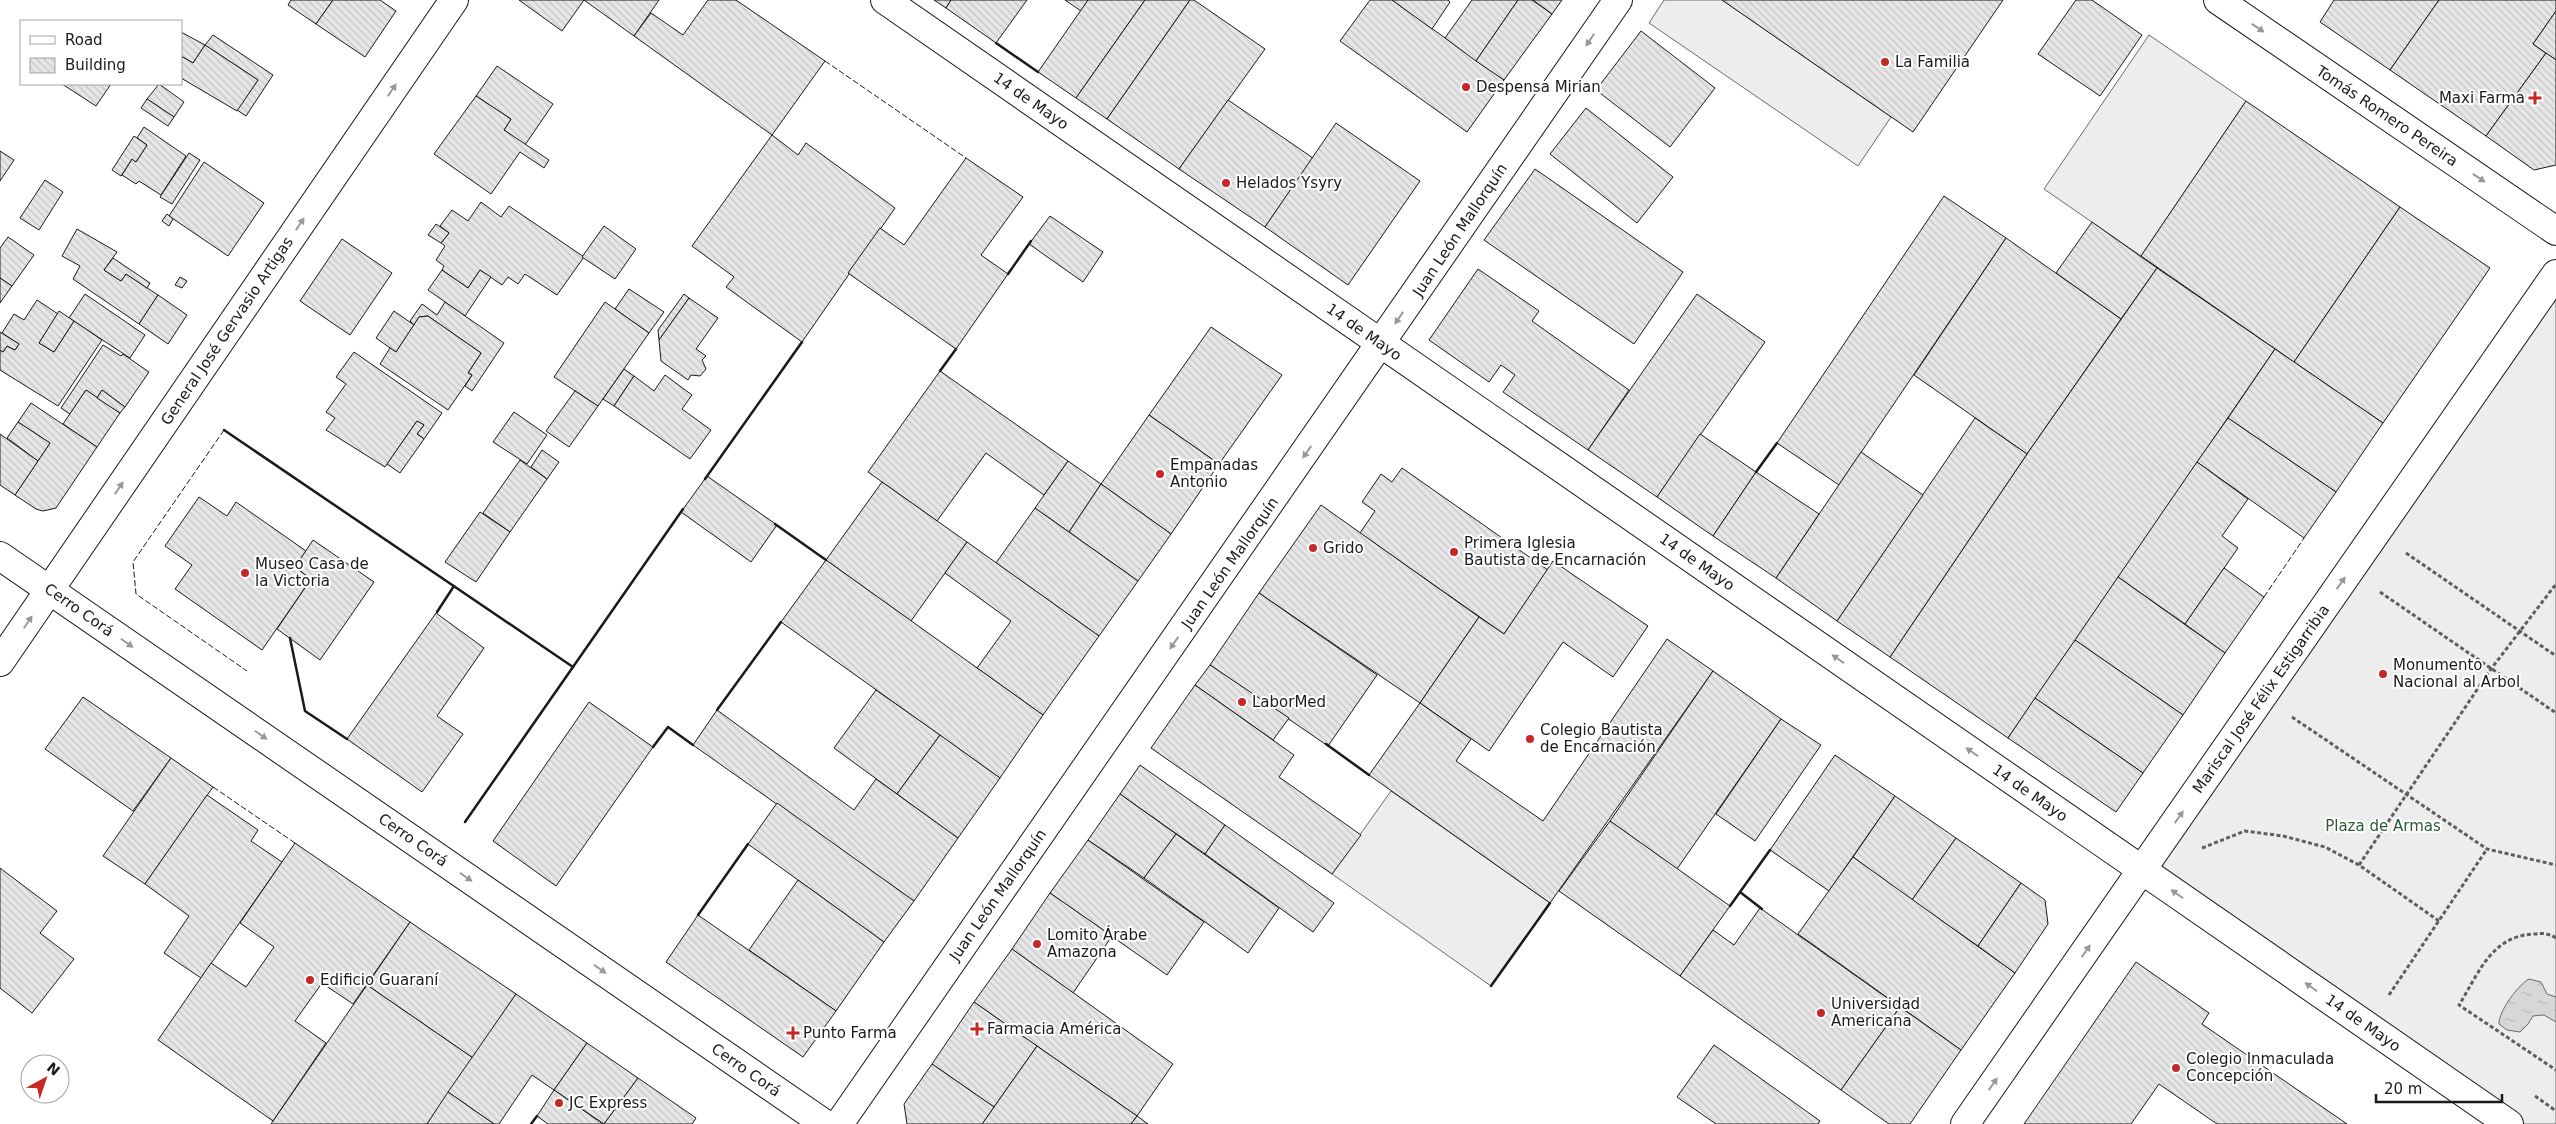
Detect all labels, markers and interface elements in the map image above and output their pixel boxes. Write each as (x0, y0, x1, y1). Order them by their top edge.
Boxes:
legend (20, 20, 182, 85)
one-way arrow (2251, 23, 2265, 32)
text: Road (65, 31, 103, 49)
one-way arrow (1585, 33, 1595, 47)
place label: La Familia (1895, 53, 1970, 71)
text: Building (65, 56, 126, 74)
marker: La Familia (1879, 56, 1891, 68)
street label: Tomás Romero Pereira (2312, 61, 2461, 170)
street label: 14 de Mayo (990, 69, 1072, 133)
place label: Despensa Mirian (1476, 78, 1601, 96)
marker: Despensa Mirian (1460, 81, 1472, 93)
one-way arrow (387, 83, 397, 97)
place label: Maxi Farma (2439, 89, 2525, 107)
marker: Maxi Farma (2529, 92, 2541, 104)
street label: Juan León Mallorquín (1408, 160, 1511, 301)
place label: Helados Ysyry (1236, 174, 1342, 192)
one-way arrow (2472, 174, 2486, 183)
marker: Helados Ysyry (1220, 177, 1232, 189)
one-way arrow (295, 217, 305, 231)
street label: General José Gervasio Artigas (157, 233, 297, 429)
street label: 14 de Mayo (1323, 300, 1405, 364)
one-way arrow (1394, 312, 1404, 325)
one-way arrow (1302, 445, 1312, 459)
place label: Empanadas Antonio (1170, 456, 1258, 491)
marker: Empanadas Antonio (1154, 468, 1166, 480)
one-way arrow (114, 481, 124, 495)
street label: Juan León Mallorquín (1177, 494, 1282, 633)
street label: 14 de Mayo (1656, 530, 1738, 594)
place label: Primera Iglesia Bautista de Encarnación (1464, 534, 1646, 569)
place label: Grido (1323, 539, 1364, 557)
marker: Grido (1307, 542, 1319, 554)
marker: Primera Iglesia Bautista de Encarnación (1448, 546, 1460, 558)
place label: Museo Casa de la Victoria (255, 555, 369, 590)
marker: Museo Casa de la Victoria (239, 567, 251, 579)
one-way arrow (2336, 576, 2346, 590)
street label: Cerro Corá (41, 580, 117, 640)
street label: Mariscal José Félix Estigarribia (2189, 601, 2333, 797)
one-way arrow (23, 615, 33, 629)
one-way arrow (1169, 636, 1179, 650)
one-way arrow (120, 638, 133, 648)
one-way arrow (1831, 655, 1845, 664)
place label: Monumento Nacional al Arbol (2393, 656, 2520, 691)
marker: Monumento Nacional al Arbol (2377, 668, 2389, 680)
place label: LaborMed (1252, 693, 1326, 711)
marker: LaborMed (1236, 696, 1248, 708)
place label: Colegio Bautista de Encarnación (1540, 721, 1663, 756)
one-way arrow (254, 730, 267, 740)
marker: Colegio Bautista de Encarnación (1524, 733, 1536, 745)
one-way arrow (1965, 747, 1978, 757)
street label: 14 de Mayo (1989, 761, 2071, 825)
street label: Cerro Corá (375, 810, 451, 870)
one-way arrow (2174, 810, 2184, 824)
park label: Plaza de Armas (2325, 817, 2441, 835)
street label: Juan León Mallorquín (945, 826, 1050, 965)
one-way arrow (460, 872, 473, 882)
one-way arrow (2170, 889, 2184, 899)
place label: Lomito Árabe Amazona (1047, 925, 1147, 961)
marker: Lomito Árabe Amazona (1031, 938, 1043, 950)
one-way arrow (2081, 944, 2091, 958)
one-way arrow (593, 964, 607, 974)
place label: Edificio Guaraní (320, 971, 439, 989)
marker: Edificio Guaraní (304, 974, 316, 986)
one-way arrow (2304, 982, 2318, 992)
street label: 14 de Mayo (2322, 991, 2404, 1055)
place label: Universidad Americana (1831, 995, 1920, 1030)
marker: Universidad Americana (1815, 1007, 1827, 1019)
place label: Farmacia América (987, 1020, 1121, 1038)
marker: Farmacia América (971, 1023, 983, 1035)
place label: Punto Farma (803, 1024, 897, 1042)
marker: Punto Farma (787, 1027, 799, 1039)
street label: Cerro Corá (708, 1040, 784, 1100)
place label: Colegio Inmaculada Concepción (2186, 1050, 2334, 1085)
north arrow (20, 1054, 70, 1104)
text: N (44, 1059, 63, 1079)
marker: Colegio Inmaculada Concepción (2170, 1062, 2182, 1074)
scale bar (2376, 1072, 2502, 1104)
one-way arrow (1988, 1077, 1998, 1091)
text: 20 m (2384, 1080, 2422, 1098)
place label: JC Express (568, 1094, 647, 1112)
marker: JC Express (553, 1097, 565, 1109)

